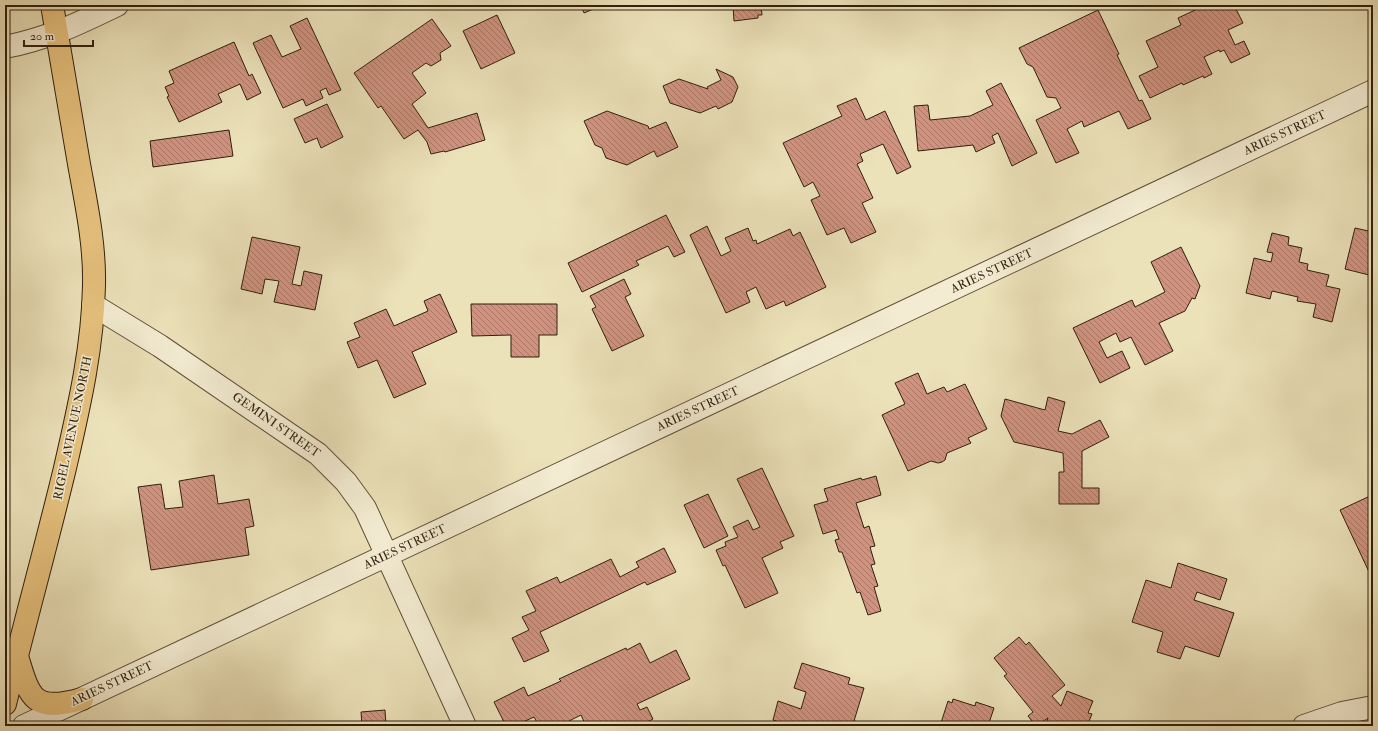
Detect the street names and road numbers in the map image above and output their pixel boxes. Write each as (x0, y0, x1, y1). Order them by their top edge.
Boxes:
street label: ARIES STREET (1240, 107, 1329, 159)
street label: ARIES STREET (947, 245, 1036, 297)
street label: RIGEL AVENUE NORTH (50, 355, 96, 501)
street label: ARIES STREET (653, 383, 742, 435)
street label: GEMINI STREET (229, 389, 323, 461)
street label: ARIES STREET (360, 521, 449, 573)
street label: ARIES STREET (67, 658, 156, 710)

